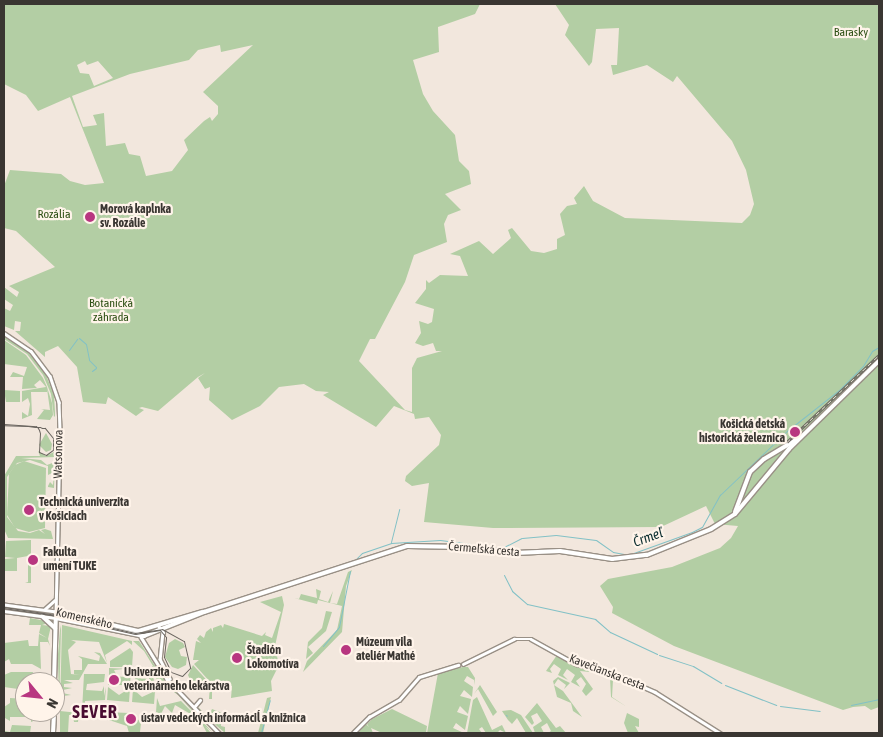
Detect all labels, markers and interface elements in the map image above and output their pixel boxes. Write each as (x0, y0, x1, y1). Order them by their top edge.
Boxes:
park label: Barasky (834, 26, 868, 40)
place label: Morová kaplnka sv. Rozálie (100, 203, 171, 231)
park label: Rozália (38, 208, 70, 222)
marker: Morová kaplnka sv. Rozálie (84, 211, 96, 223)
park label: Botanická záhrada (89, 297, 133, 325)
place label: Košická detská historická železnica (699, 418, 785, 446)
marker: Košická detská historická železnica (789, 426, 801, 438)
street label: Watsonova (51, 429, 67, 479)
place label: Technická univerzita v Košiciach (39, 496, 129, 524)
marker: Technická univerzita v Košiciach (23, 504, 35, 516)
water label: Črmeľ (631, 524, 665, 550)
street label: Čermeľská cesta (448, 540, 520, 560)
place label: Fakulta umení TUKE (43, 546, 96, 574)
marker: Fakulta umení TUKE (27, 554, 39, 566)
street label: Komenského (54, 606, 114, 632)
place label: Múzeum vila ateliér Mathé (356, 636, 415, 664)
place label: Štadión Lokomotíva (247, 644, 299, 672)
marker: Múzeum vila ateliér Mathé (340, 644, 352, 656)
marker: Štadión Lokomotíva (231, 652, 243, 664)
street label: Kavečianska cesta (567, 652, 647, 694)
place label: Univerzita veterinárneho lekárstva (124, 666, 230, 694)
north arrow (15, 672, 65, 722)
marker: Univerzita veterinárneho lekárstva (108, 674, 120, 686)
text: N (43, 696, 61, 711)
district label: SEVER (72, 701, 118, 723)
place label: ústav vedeckých informáciĺ a knižnica (141, 712, 306, 726)
marker: ústav vedeckých informáciĺ a knižnica (125, 713, 137, 725)

